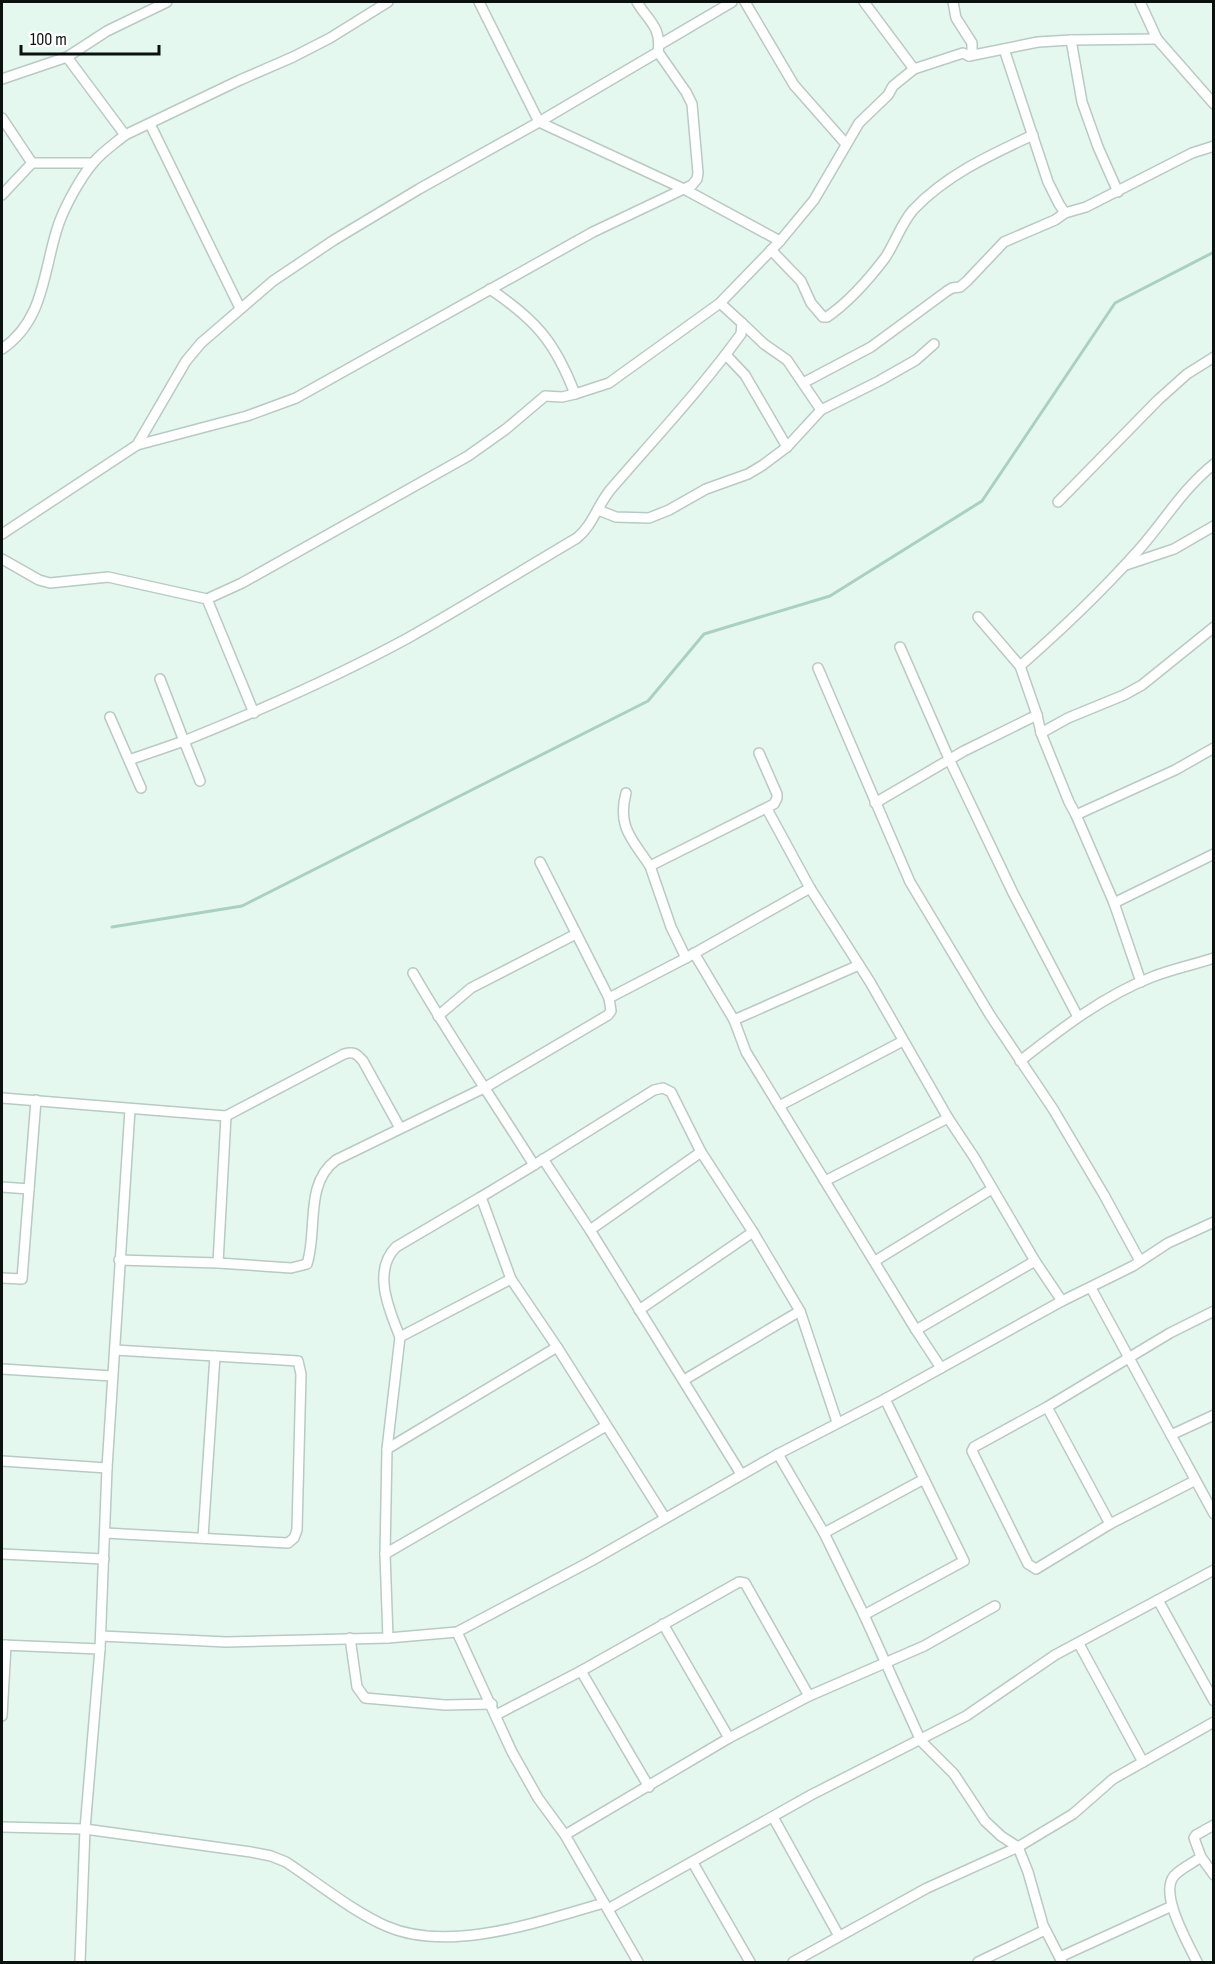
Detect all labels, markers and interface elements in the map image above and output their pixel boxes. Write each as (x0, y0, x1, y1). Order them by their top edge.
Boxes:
scale bar (21, 18, 159, 56)
text: 100 m (30, 29, 67, 50)

